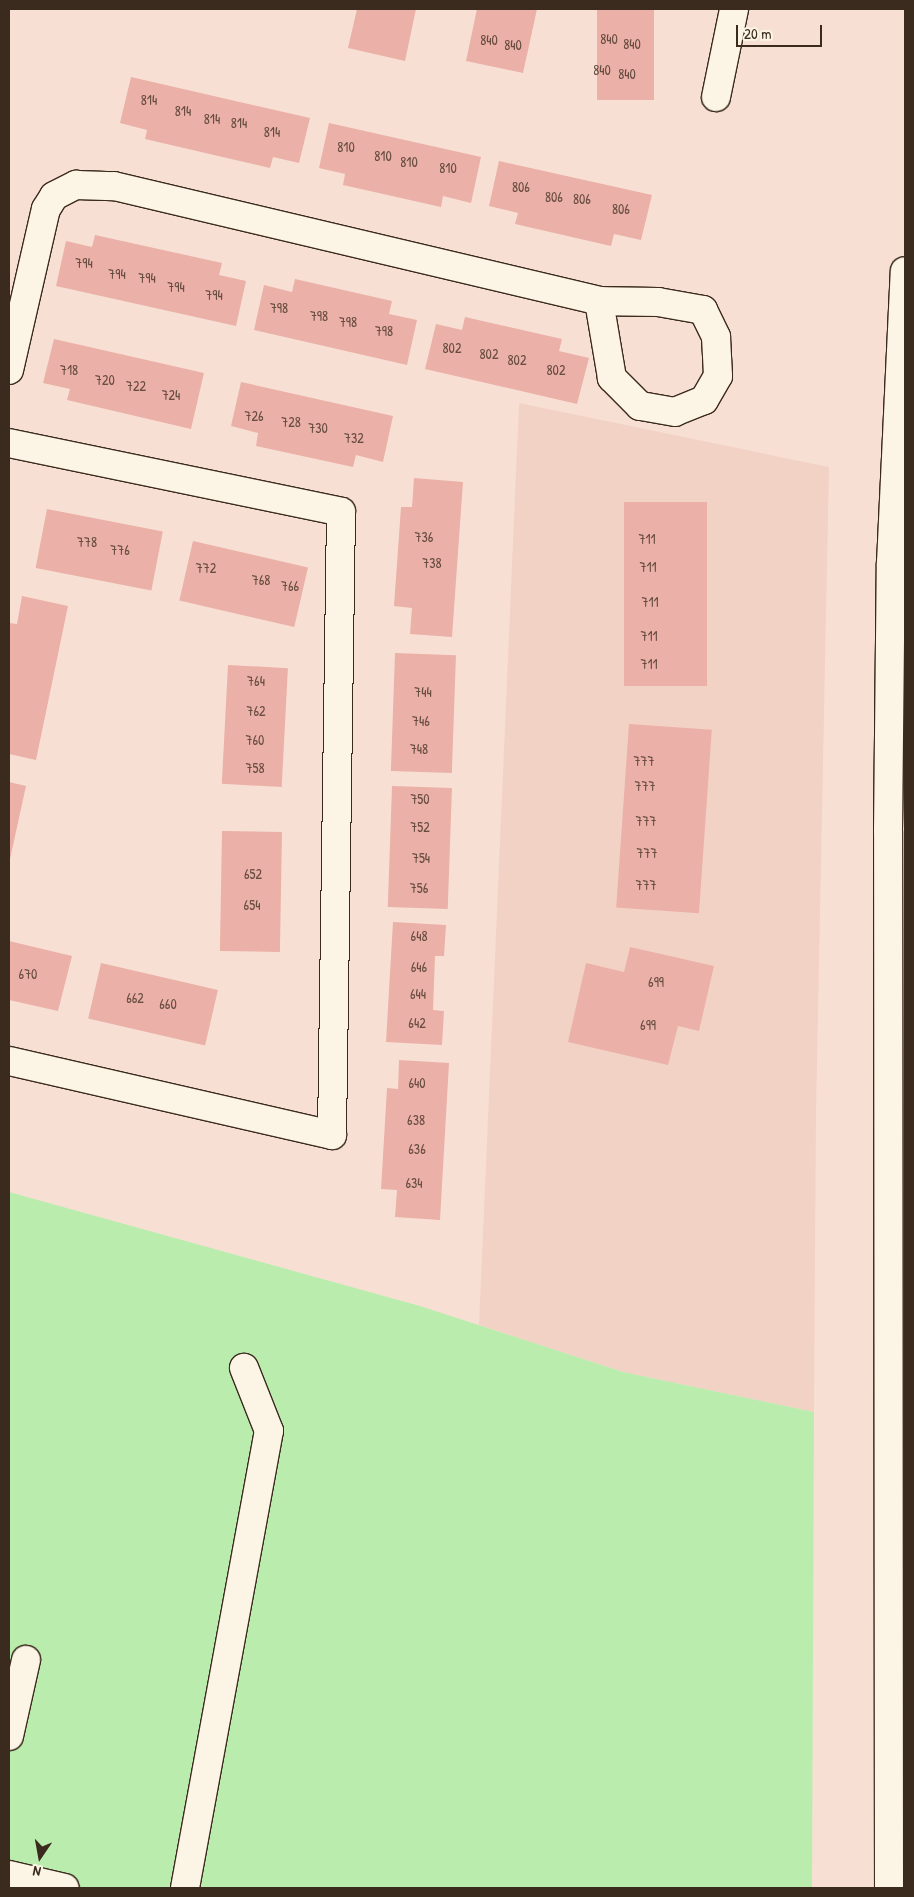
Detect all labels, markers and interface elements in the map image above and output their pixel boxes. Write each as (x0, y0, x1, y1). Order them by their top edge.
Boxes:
scale bar (739, 15, 825, 47)
text: 20 m (744, 23, 771, 44)
house number: 840 (600, 31, 618, 47)
house number: 840 (480, 32, 498, 48)
house number: 840 (623, 36, 641, 52)
house number: 840 (504, 37, 522, 53)
house number: 840 (593, 62, 611, 78)
house number: 840 (618, 66, 636, 82)
house number: 814 (141, 92, 157, 108)
house number: 814 (175, 103, 191, 119)
house number: 814 (204, 111, 220, 127)
house number: 814 (231, 115, 247, 131)
house number: 814 (264, 124, 280, 140)
house number: 810 (337, 139, 355, 155)
house number: 810 (374, 148, 392, 164)
house number: 810 (400, 154, 418, 170)
house number: 810 (439, 160, 457, 176)
house number: 806 (512, 179, 530, 195)
house number: 806 (545, 189, 563, 205)
house number: 806 (573, 191, 591, 207)
house number: 806 (612, 201, 630, 217)
house number: 794 (75, 255, 93, 271)
house number: 794 (108, 266, 126, 282)
house number: 794 (138, 270, 156, 286)
house number: 794 (167, 279, 185, 295)
house number: 794 (205, 287, 223, 303)
house number: 798 (270, 300, 288, 316)
house number: 798 (310, 308, 328, 324)
house number: 798 (339, 314, 357, 330)
house number: 798 (375, 323, 393, 339)
house number: 802 (443, 340, 461, 356)
house number: 802 (480, 346, 498, 362)
house number: 802 (508, 352, 526, 368)
house number: 718 (60, 362, 78, 378)
house number: 802 (547, 362, 565, 378)
house number: 720 (95, 372, 115, 388)
house number: 722 (126, 378, 146, 394)
house number: 724 (162, 387, 180, 403)
house number: 726 (244, 408, 264, 424)
house number: 728 (281, 414, 301, 430)
house number: 730 (308, 420, 328, 436)
house number: 732 (344, 430, 364, 446)
house number: 736 (415, 529, 433, 545)
house number: 711 (638, 531, 656, 547)
house number: 778 (77, 534, 97, 550)
house number: 776 (110, 542, 130, 558)
house number: 738 (422, 555, 442, 571)
house number: 711 (639, 559, 657, 575)
house number: 772 (196, 560, 216, 576)
house number: 768 (252, 572, 270, 588)
house number: 766 (281, 578, 299, 594)
house number: 711 (641, 594, 659, 610)
house number: 711 (640, 628, 658, 644)
house number: 711 (640, 656, 658, 672)
house number: 764 (247, 673, 265, 689)
house number: 744 (414, 684, 432, 700)
house number: 762 (246, 703, 266, 719)
house number: 746 (412, 713, 430, 729)
house number: 760 (246, 732, 264, 748)
house number: 748 (410, 741, 428, 757)
house number: 777 (634, 753, 654, 769)
house number: 758 (246, 760, 264, 776)
house number: 777 (635, 778, 655, 794)
house number: 750 (410, 791, 430, 807)
house number: 777 (636, 813, 656, 829)
house number: 752 (410, 819, 430, 835)
house number: 777 (637, 845, 657, 861)
house number: 754 (412, 850, 430, 866)
house number: 652 (244, 866, 262, 882)
house number: 777 (636, 877, 656, 893)
house number: 756 (410, 880, 428, 896)
house number: 654 (244, 897, 260, 913)
house number: 648 (411, 928, 427, 944)
house number: 646 (411, 959, 427, 975)
house number: 670 (19, 966, 37, 982)
house number: 699 (648, 974, 664, 990)
house number: 644 (410, 986, 426, 1002)
house number: 662 (126, 990, 144, 1006)
house number: 660 (159, 996, 177, 1012)
house number: 642 (408, 1015, 426, 1031)
house number: 699 (640, 1017, 656, 1033)
house number: 640 (408, 1075, 426, 1091)
house number: 638 (407, 1112, 425, 1128)
house number: 636 (408, 1141, 426, 1157)
house number: 634 (405, 1175, 423, 1191)
north arrow (15, 1832, 65, 1882)
text: N (31, 1862, 42, 1882)

